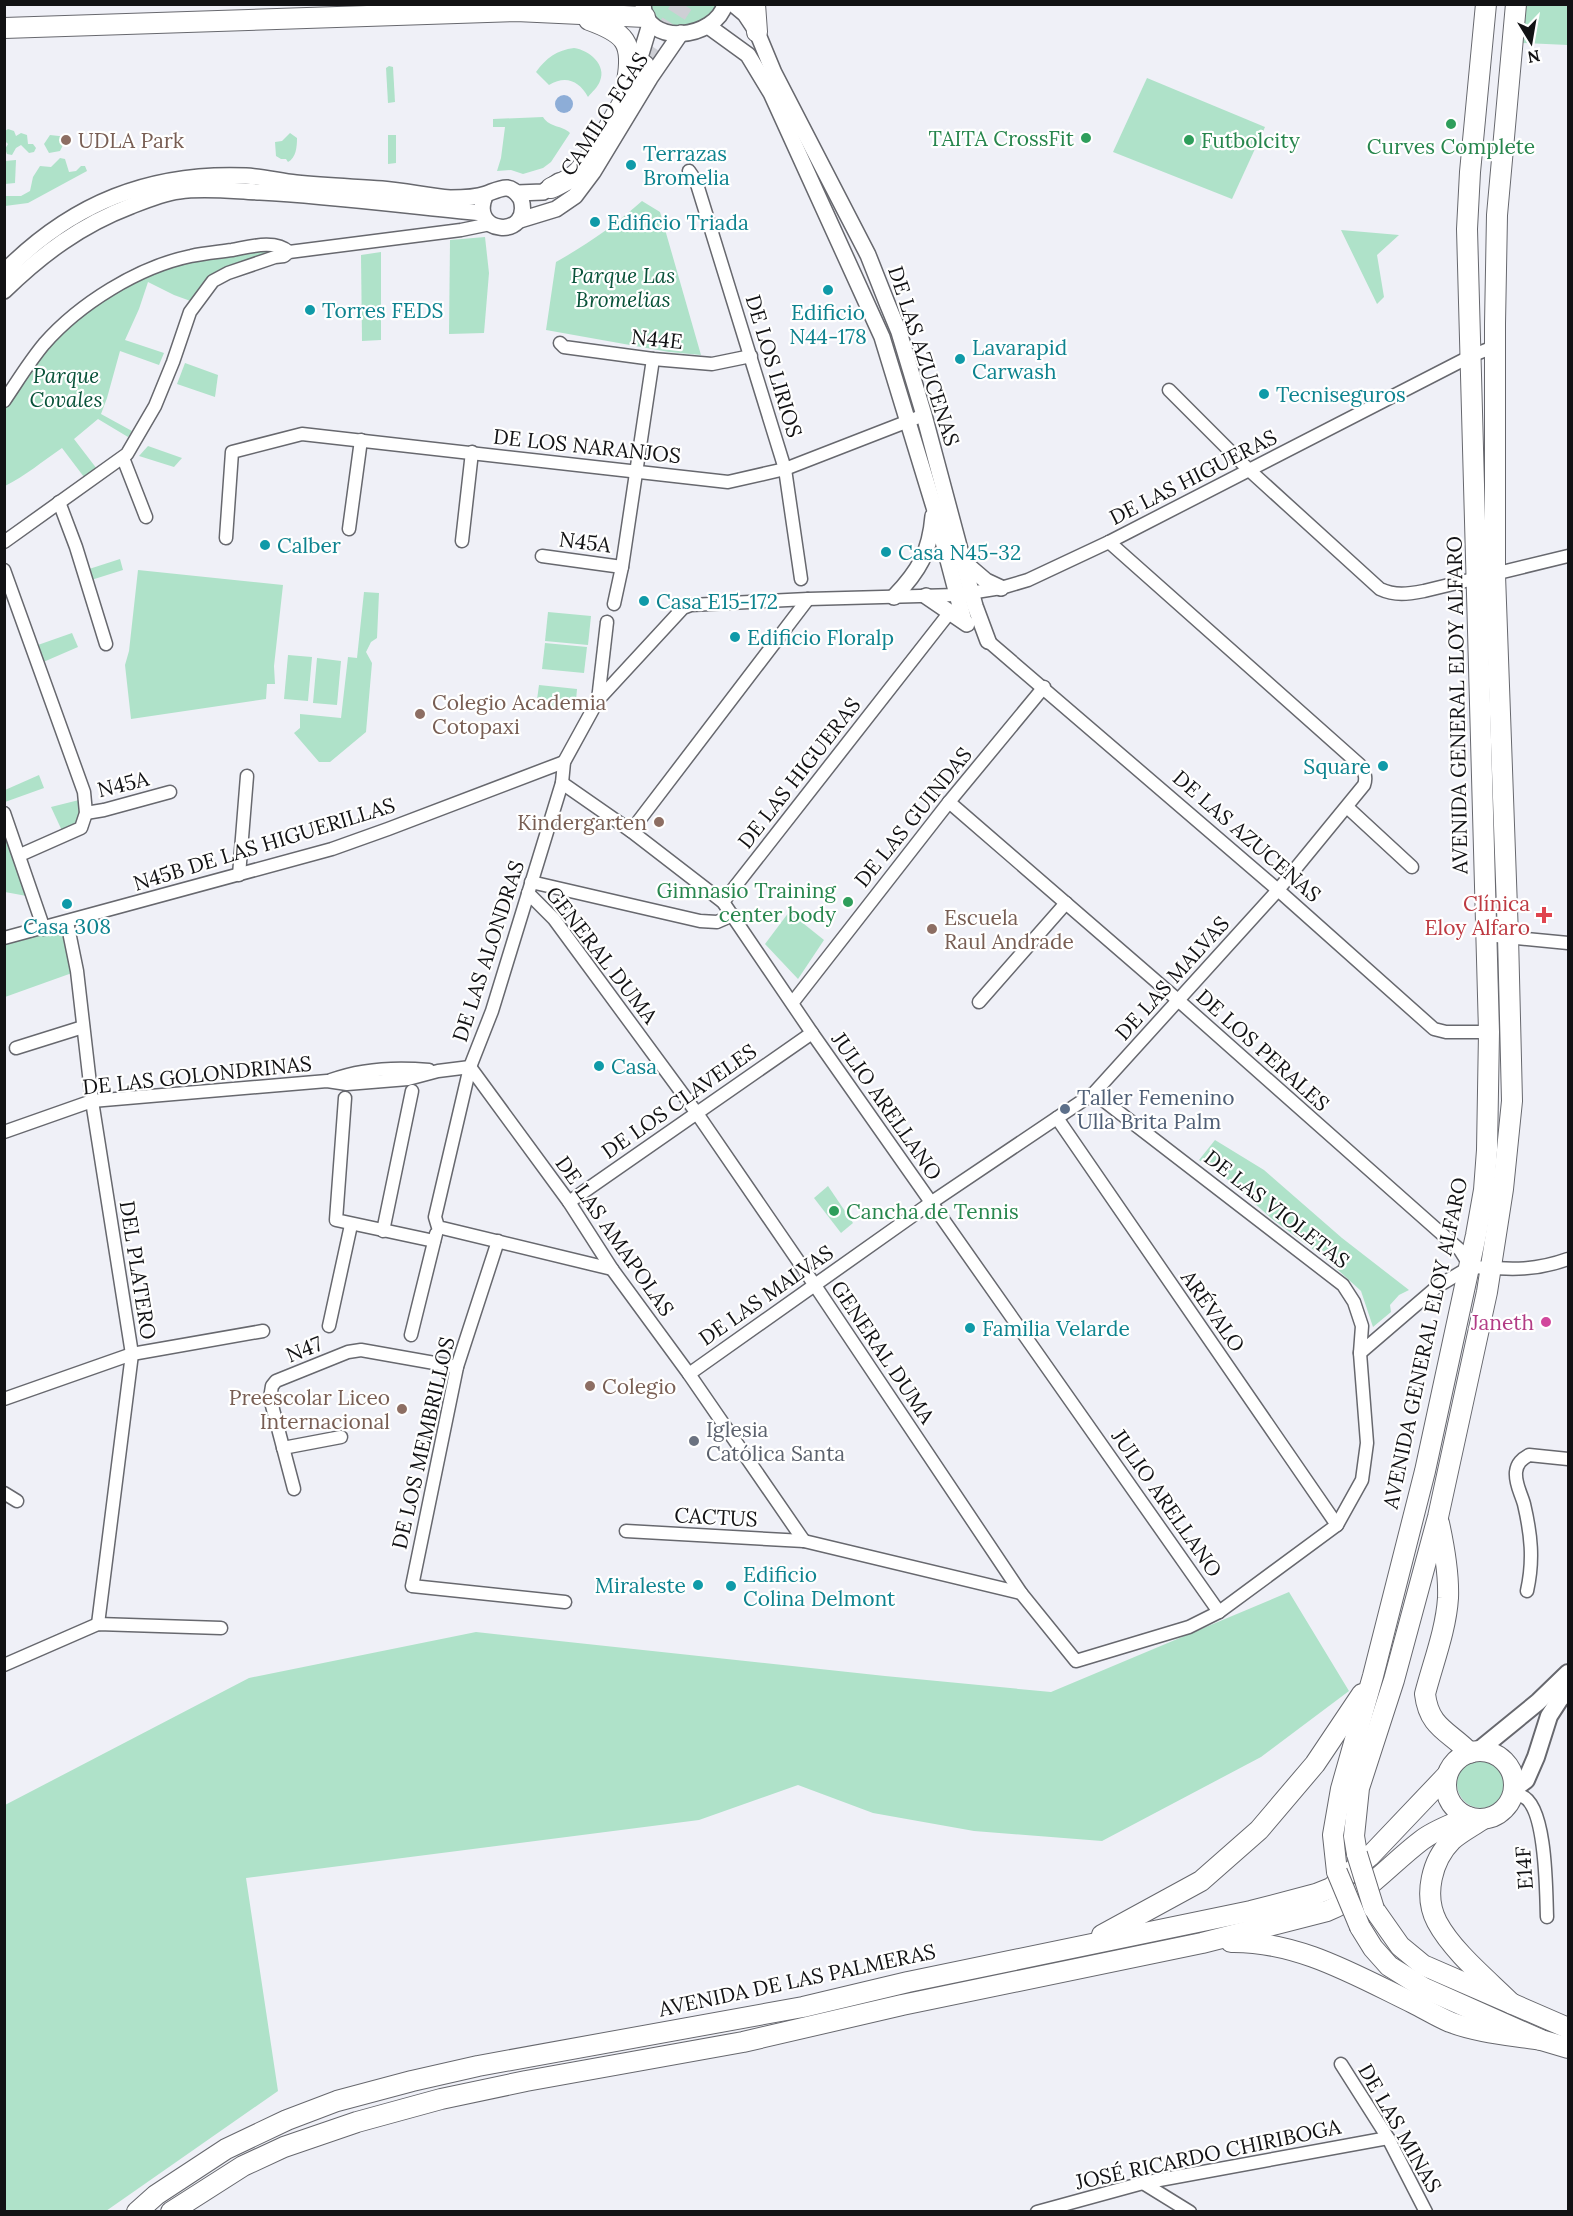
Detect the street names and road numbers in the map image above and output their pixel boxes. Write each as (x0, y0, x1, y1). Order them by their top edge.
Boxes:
street label: CAMILO EGAS (554, 47, 654, 181)
street label: DE LAS AZUCENAS (882, 263, 966, 449)
street label: DE LOS LIRIOS (740, 291, 808, 441)
street label: N44E (630, 323, 684, 355)
street label: DE LOS NARANJOS (492, 423, 682, 469)
street label: DE LAS HIGUERAS (1105, 423, 1281, 531)
street label: N45A (558, 525, 613, 559)
street label: AVENIDA GENERAL ELOY ALFARO (1441, 536, 1473, 875)
street label: DE LAS HIGUERAS (732, 692, 866, 854)
street label: DE LAS GUINDAS (848, 742, 978, 892)
street label: N45A (95, 764, 152, 803)
street label: DE LAS AZUCENAS (1167, 764, 1327, 908)
street label: N45B DE LAS HIGUERILLAS (130, 791, 398, 897)
street label: DE LAS ALONDRAS (446, 857, 530, 1045)
street label: GENERAL DUMA (540, 881, 665, 1030)
street label: DE LAS MALVAS (1109, 910, 1235, 1046)
street label: DE LOS PERALES (1191, 983, 1335, 1117)
street label: JULIO ARELLANO (825, 1026, 948, 1185)
street label: DE LOS CLAVELES (596, 1037, 762, 1165)
street label: DE LAS GOLONDRINAS (81, 1050, 313, 1100)
street label: DE LAS VIOLETAS (1199, 1144, 1355, 1274)
street label: DE LAS AMAPOLAS (550, 1151, 680, 1321)
street label: AVENIDA GENERAL ELOY ALFARO (1376, 1175, 1473, 1512)
street label: DEL PLATERO (114, 1199, 162, 1341)
street label: DE LAS MALVAS (694, 1239, 838, 1351)
street label: ARÉVALO (1174, 1264, 1251, 1357)
street label: GENERAL DUMA (825, 1275, 941, 1429)
street label: N47 (282, 1329, 327, 1368)
street label: DE LOS MEMBRILLOS (385, 1334, 461, 1552)
street label: JULIO ARELLANO (1105, 1423, 1228, 1582)
street label: CACTUS (674, 1501, 758, 1533)
street label: E14F (1509, 1845, 1539, 1891)
street label: AVENIDA DE LAS PALMERAS (655, 1937, 938, 2023)
street label: DE LAS MINAS (1352, 2059, 1448, 2197)
street label: JOSÉ RICARDO CHIRIBOGA (1072, 2112, 1344, 2196)

